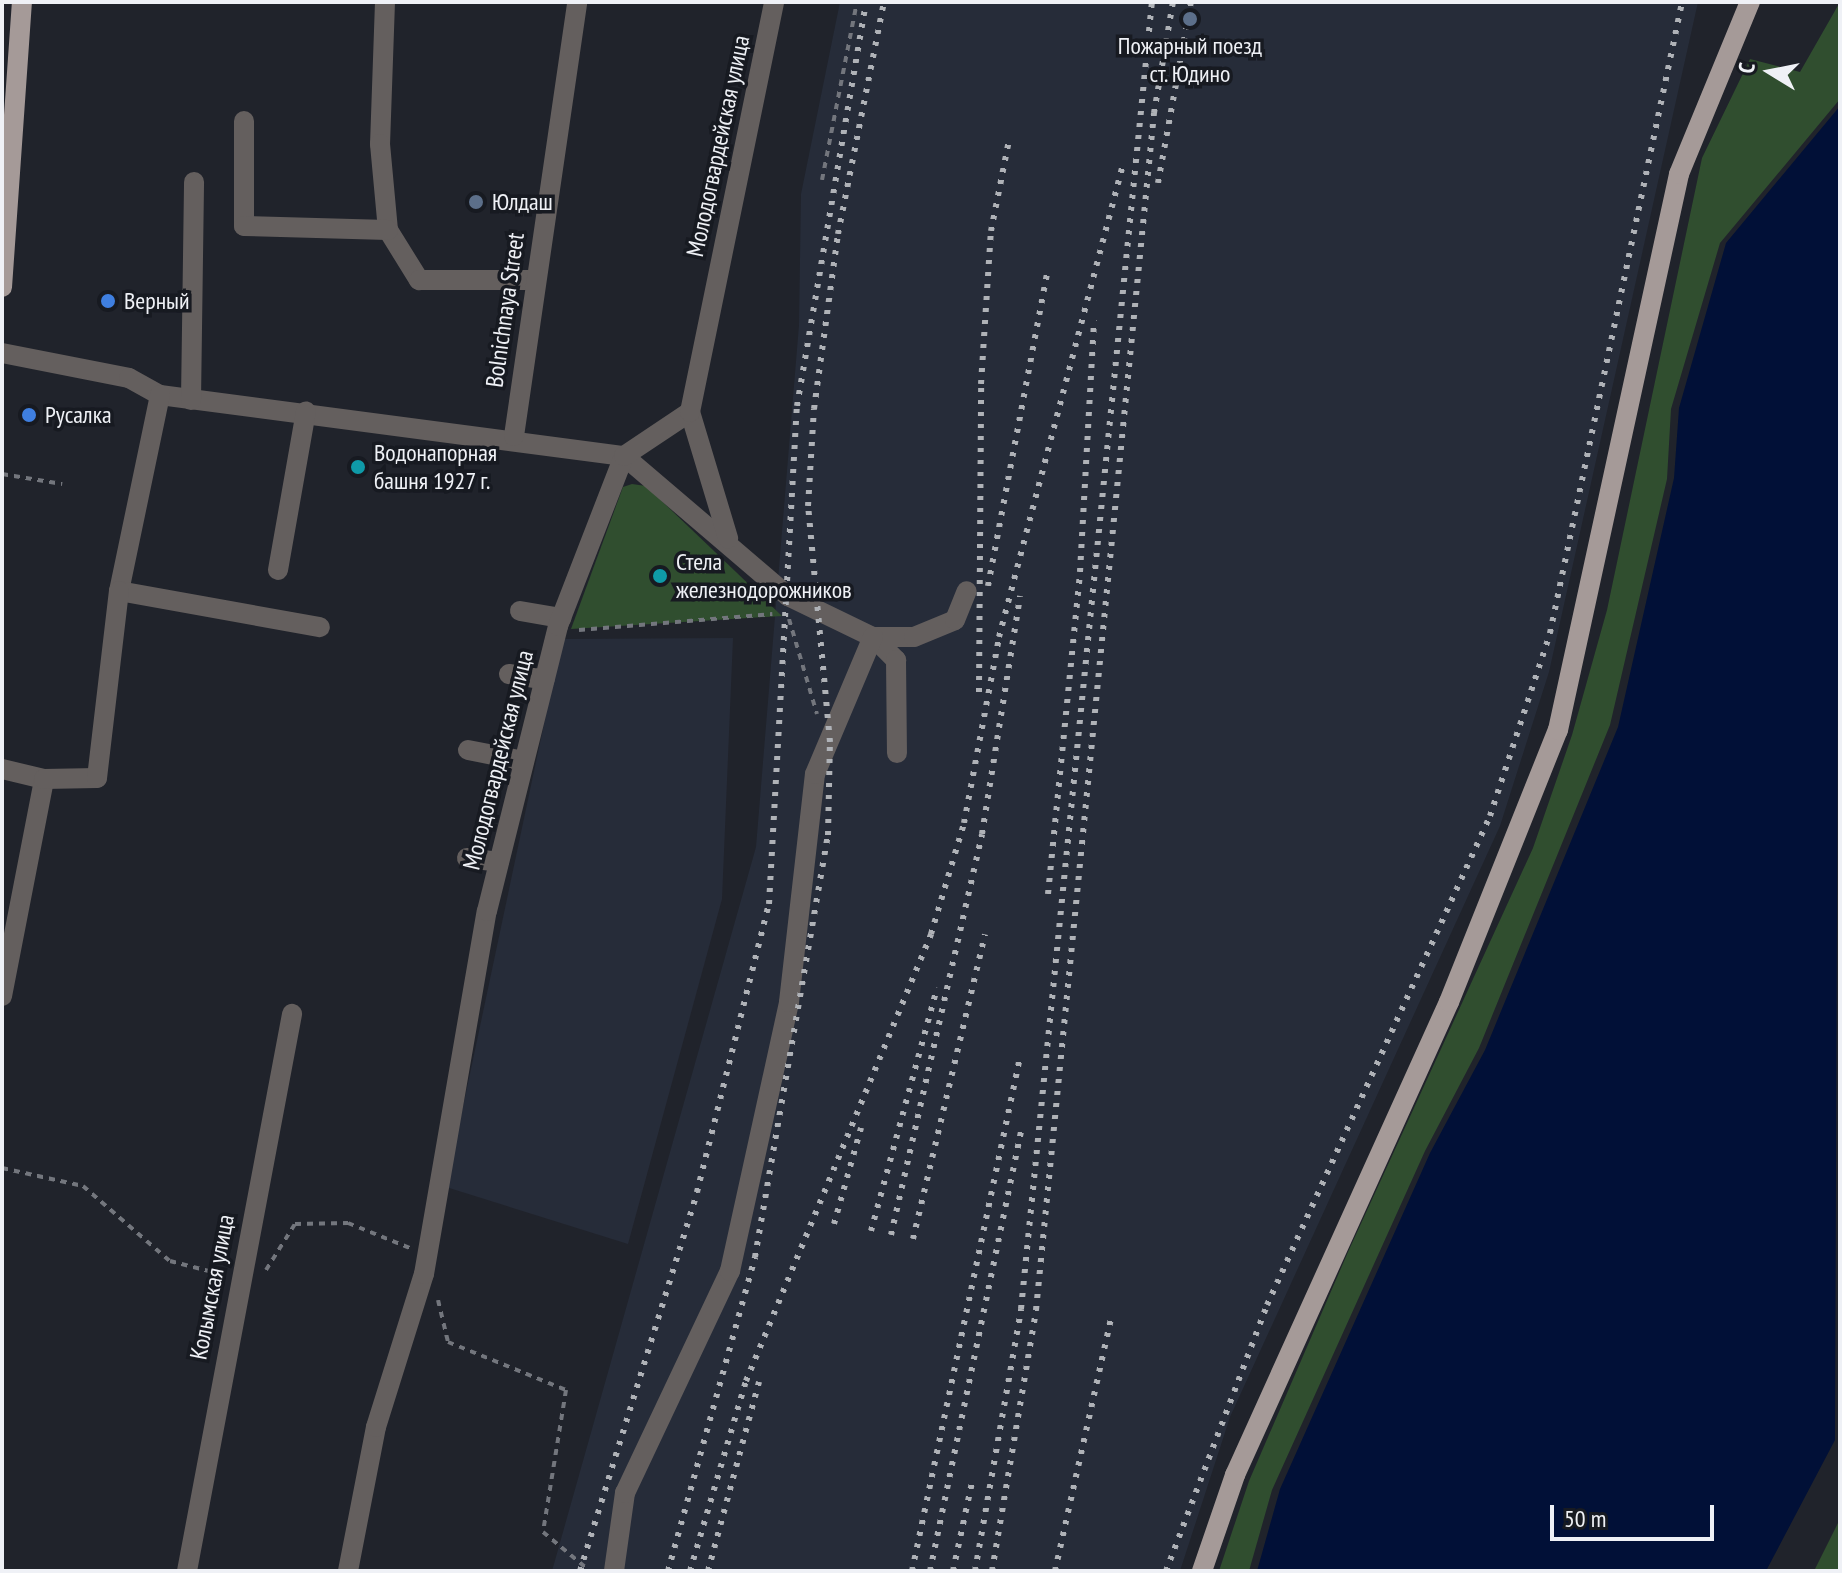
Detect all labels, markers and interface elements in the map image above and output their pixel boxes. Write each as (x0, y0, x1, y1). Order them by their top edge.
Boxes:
marker: Пожарный поезд ст. Юдино (1181, 10, 1199, 28)
place label: Пожарный поезд ст. Юдино (1118, 32, 1262, 88)
north arrow (1730, 32, 1810, 112)
street label: Молодогвардейская улица (680, 33, 756, 259)
text: С (1732, 60, 1761, 75)
place label: Юлдаш (492, 188, 553, 216)
marker: Юлдаш (467, 193, 485, 211)
street label: Bolnichnaya Street (480, 231, 530, 389)
place label: Верный (124, 287, 190, 315)
marker: Верный (99, 292, 117, 310)
place label: Русалка (45, 401, 112, 429)
marker: Русалка (20, 406, 38, 424)
place label: Водонапорная башня 1927 г. (374, 439, 497, 495)
marker: Водонапорная башня 1927 г. (349, 458, 367, 476)
place label: Стела железнодорожников (676, 548, 852, 604)
marker: Стела железнодорожников (651, 567, 669, 585)
street label: Молодогвардейская улица (457, 647, 539, 873)
street label: Колымская улица (184, 1212, 240, 1362)
scale bar (1554, 1489, 1718, 1539)
text: 50 m (1564, 1503, 1606, 1534)

